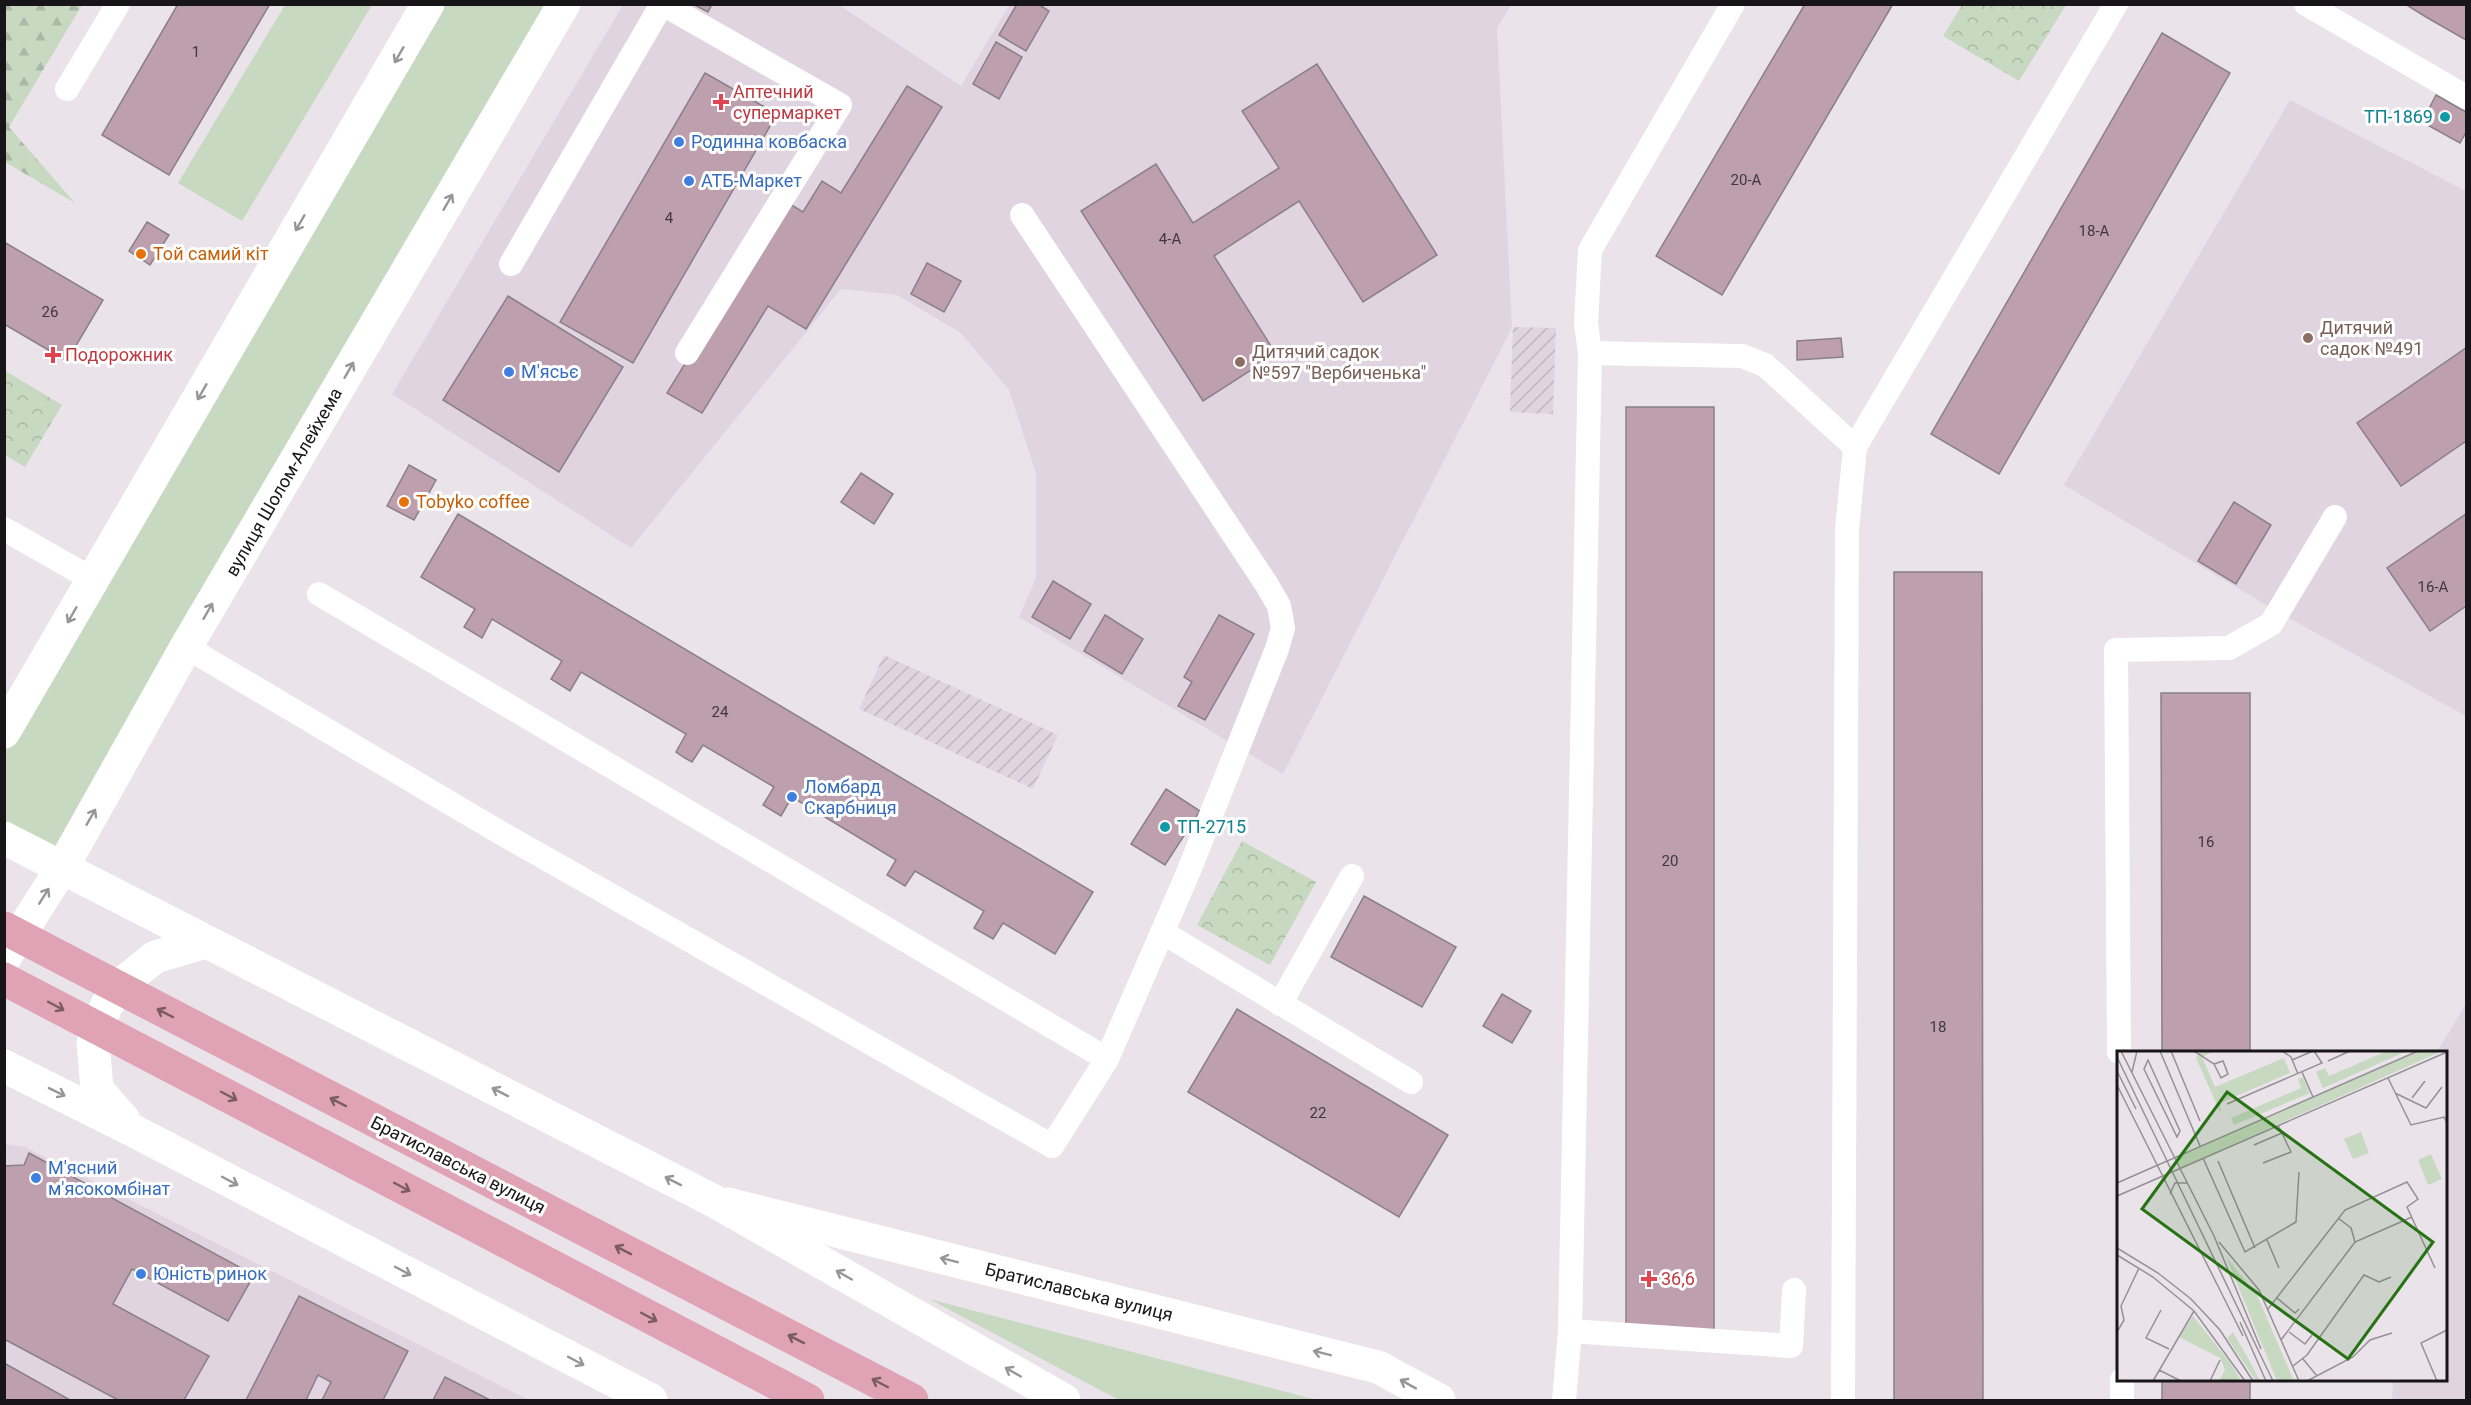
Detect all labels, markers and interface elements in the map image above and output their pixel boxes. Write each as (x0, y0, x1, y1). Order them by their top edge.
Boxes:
house number: 1 (192, 43, 200, 61)
one-way arrow (392, 46, 404, 63)
place label: Аптечний супермаркет (733, 81, 842, 123)
marker: Аптечний супермаркет (714, 95, 728, 109)
place label: ТП-1869 (2364, 106, 2433, 127)
marker: ТП-1869 (2438, 110, 2452, 124)
place label: Родинна ковбаска (691, 131, 847, 152)
marker: Родинна ковбаска (672, 135, 686, 149)
place label: АТБ-Маркет (701, 170, 802, 191)
house number: 20-А (1731, 171, 1762, 189)
marker: АТБ-Маркет (682, 174, 696, 188)
one-way arrow (442, 194, 454, 211)
house number: 4 (665, 209, 674, 227)
one-way arrow (294, 214, 306, 231)
house number: 18-А (2079, 222, 2110, 240)
house number: 4-А (1159, 230, 1181, 248)
place label: Той самий кіт (153, 243, 269, 264)
marker: Той самий кіт (134, 247, 148, 261)
house number: 26 (42, 303, 58, 321)
place label: Дитячий садок №491 (2320, 317, 2423, 359)
marker: Дитячий садок №491 (2301, 331, 2315, 345)
place label: Дитячий садок №597 "Вербиченька" (1252, 341, 1426, 383)
place label: Подорожник (65, 344, 173, 365)
marker: Подорожник (46, 348, 60, 362)
marker: Дитячий садок №597 "Вербиченька" (1233, 355, 1247, 369)
place label: М'ясьє (521, 361, 579, 382)
one-way arrow (343, 362, 355, 379)
marker: М'ясьє (502, 365, 516, 379)
one-way arrow (196, 382, 207, 400)
street label: вулиця Шолом-Алейхема (221, 384, 346, 580)
place label: Tobyko coffee (416, 491, 530, 512)
marker: Tobyko coffee (397, 495, 411, 509)
house number: 16-А (2418, 578, 2449, 596)
one-way arrow (202, 603, 214, 620)
one-way arrow (66, 605, 77, 623)
house number: 24 (712, 703, 729, 721)
place label: Ломбард Скарбниця (804, 776, 897, 818)
marker: Ломбард Скарбниця (785, 790, 799, 804)
one-way arrow (85, 809, 97, 826)
place label: ТП-2715 (1177, 816, 1246, 837)
marker: ТП-2715 (1158, 820, 1172, 834)
house number: 16 (2198, 833, 2214, 851)
house number: 20 (1662, 852, 1678, 870)
one-way arrow (39, 888, 51, 905)
one-way arrow (47, 1001, 65, 1012)
one-way arrow (156, 1007, 174, 1018)
house number: 18 (1930, 1018, 1946, 1036)
inset map (2117, 1051, 2447, 1381)
one-way arrow (491, 1086, 509, 1097)
one-way arrow (47, 1087, 65, 1098)
one-way arrow (220, 1091, 238, 1103)
one-way arrow (329, 1096, 347, 1107)
house number: 22 (1310, 1104, 1326, 1122)
street label: Братиславська вулиця (367, 1111, 549, 1218)
place label: М'ясний м'ясокомбінат (48, 1157, 171, 1199)
marker: М'ясний м'ясокомбінат (29, 1171, 43, 1185)
one-way arrow (665, 1174, 683, 1186)
one-way arrow (221, 1176, 239, 1187)
one-way arrow (392, 1182, 410, 1193)
one-way arrow (615, 1244, 632, 1256)
one-way arrow (940, 1253, 959, 1265)
street label: Братиславська вулиця (983, 1258, 1175, 1325)
place label: Юність ринок (153, 1263, 267, 1284)
one-way arrow (394, 1266, 412, 1277)
marker: Юність ринок (134, 1267, 148, 1281)
place label: 36,6 (1661, 1268, 1695, 1289)
one-way arrow (836, 1269, 853, 1281)
marker: 36,6 (1642, 1272, 1656, 1286)
one-way arrow (639, 1312, 657, 1323)
one-way arrow (788, 1333, 805, 1345)
one-way arrow (1312, 1346, 1331, 1358)
one-way arrow (567, 1356, 585, 1368)
one-way arrow (1005, 1365, 1022, 1377)
one-way arrow (872, 1377, 890, 1388)
one-way arrow (1400, 1378, 1418, 1389)

